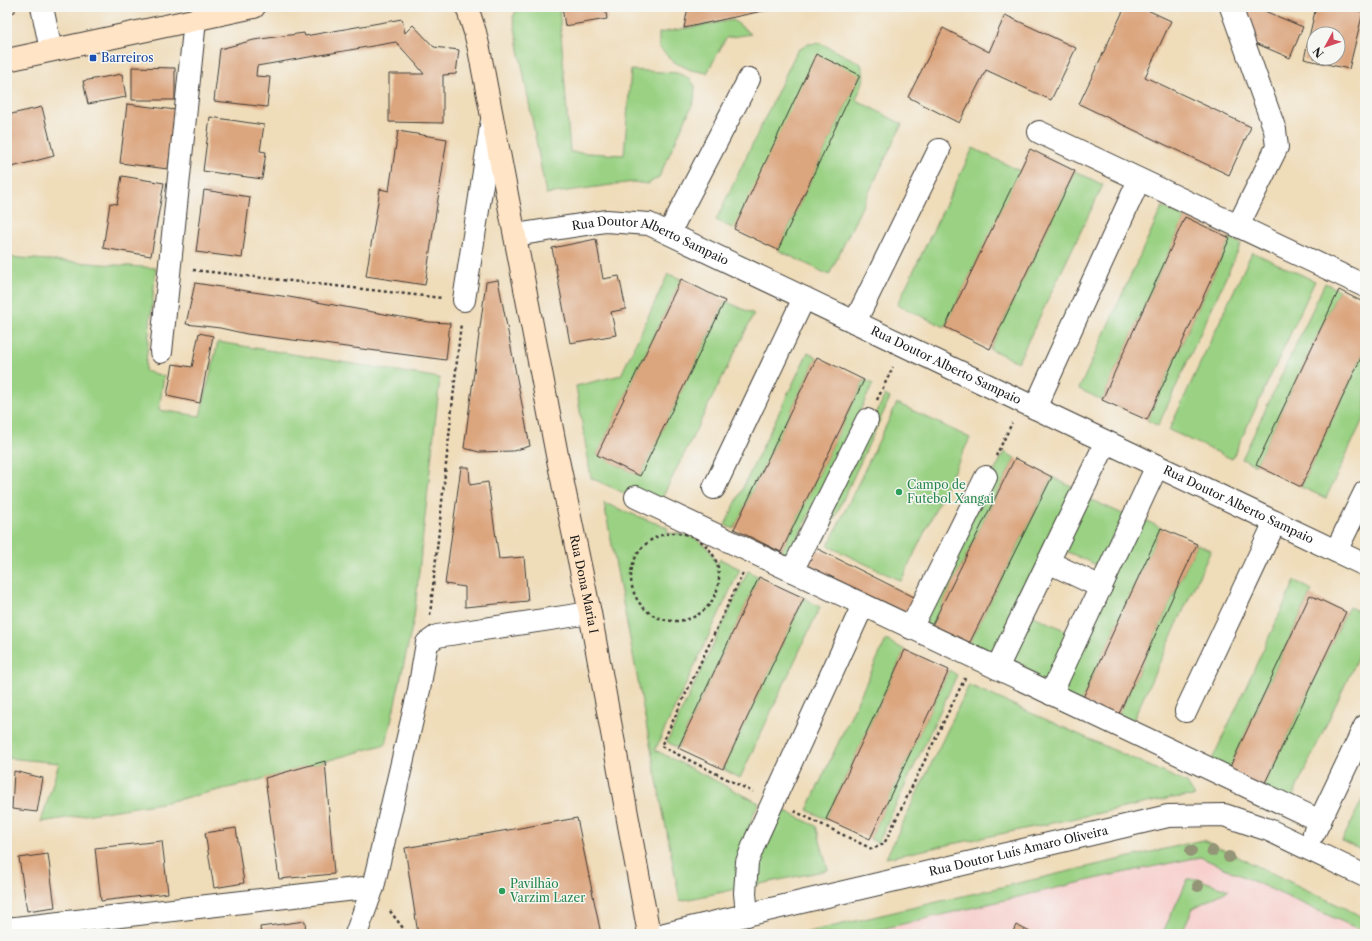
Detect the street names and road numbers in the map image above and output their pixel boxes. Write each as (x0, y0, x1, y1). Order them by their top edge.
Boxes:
street label: Rua Doutor Alberto Sampaio (571, 213, 731, 268)
street label: Rua Doutor Alberto Sampaio (868, 323, 1024, 407)
street label: Rua Doutor Alberto Sampaio (1161, 462, 1316, 547)
street label: Rua Dona Maria I (567, 533, 602, 635)
street label: Rua Doutor Luís Amaro Oliveira (927, 822, 1110, 879)

